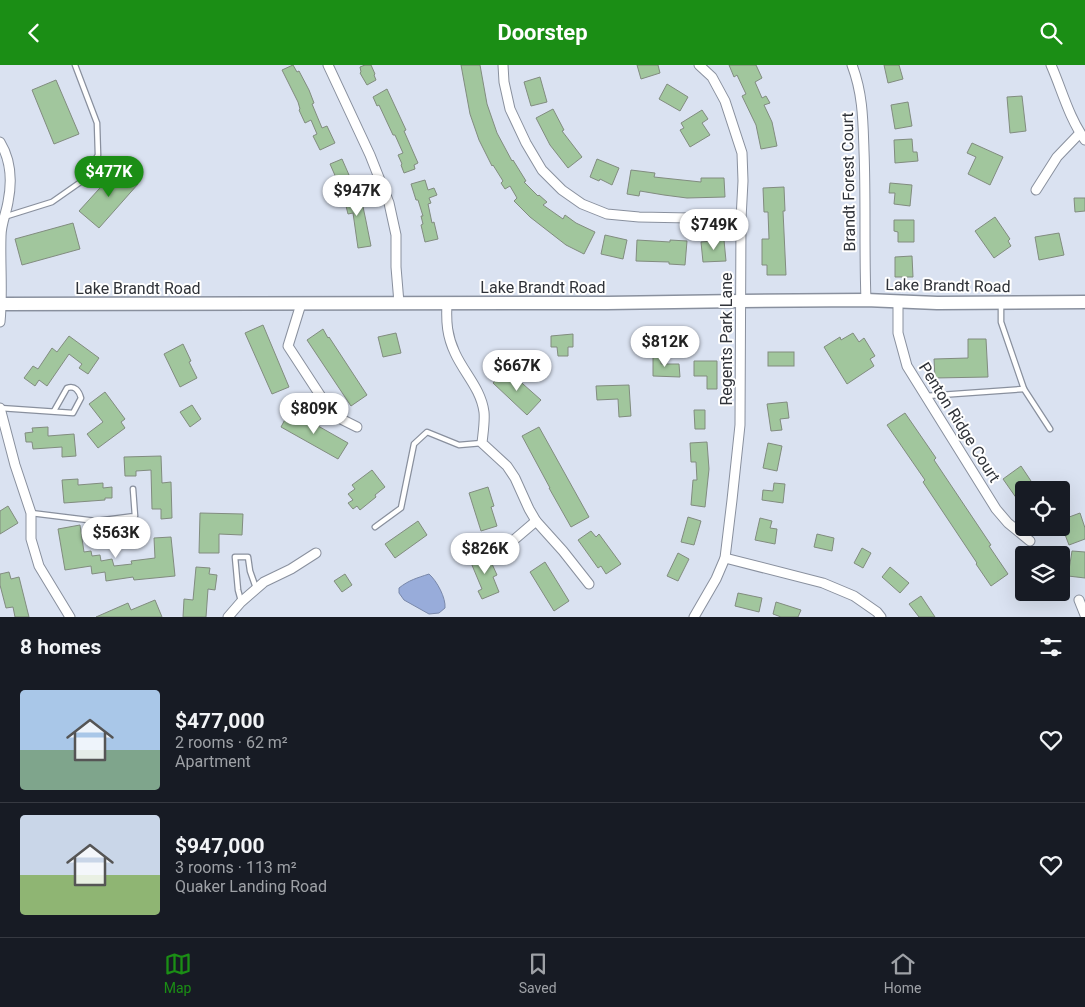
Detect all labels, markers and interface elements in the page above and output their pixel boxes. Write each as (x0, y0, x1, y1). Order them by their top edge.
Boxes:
icon: back (20, 19, 48, 47)
icon: search (1037, 19, 1065, 47)
text: Doorstep (497, 20, 588, 45)
street label: Brandt Forest Court (838, 112, 859, 252)
pin: $477K (74, 155, 144, 198)
text: $477K (86, 162, 132, 181)
pin: $947K (322, 175, 392, 217)
text: $947K (334, 181, 380, 200)
pin: $749K (679, 209, 749, 251)
text: $749K (691, 215, 737, 234)
street label: Regents Park Lane (717, 273, 736, 405)
street label: Lake Brandt Road (885, 275, 1011, 296)
street label: Lake Brandt Road (480, 278, 606, 297)
street label: Lake Brandt Road (75, 279, 201, 298)
pin: $812K (630, 325, 700, 368)
text: $812K (642, 332, 688, 351)
pin: $667K (482, 349, 552, 392)
text: $667K (494, 356, 540, 375)
street label: Penton Ridge Court (915, 359, 1004, 486)
pin: $809K (279, 393, 349, 435)
text: $809K (291, 399, 337, 418)
map controls (1015, 481, 1070, 601)
button: locate (1015, 481, 1070, 536)
pin: $563K (81, 517, 151, 559)
text: $563K (93, 523, 139, 542)
pin: $826K (450, 533, 520, 575)
text: $826K (462, 539, 508, 558)
button: layers (1015, 546, 1070, 601)
icon: filters (1037, 633, 1065, 661)
text: 8 homes (20, 635, 101, 659)
text: $477,000 (175, 709, 265, 733)
icon: home (60, 710, 120, 770)
icon: heart (1037, 726, 1065, 754)
text: 2 rooms · 62 m² (175, 733, 288, 752)
text: Apartment (175, 752, 251, 771)
text: $947,000 (175, 834, 265, 858)
icon: home (60, 835, 120, 895)
icon: heart (1037, 851, 1065, 879)
text: 3 rooms · 113 m² (175, 858, 297, 877)
text: Quaker Landing Road (175, 877, 327, 896)
tab: Map (164, 950, 192, 996)
tab: Saved (519, 950, 557, 996)
tab: Home (884, 950, 921, 996)

